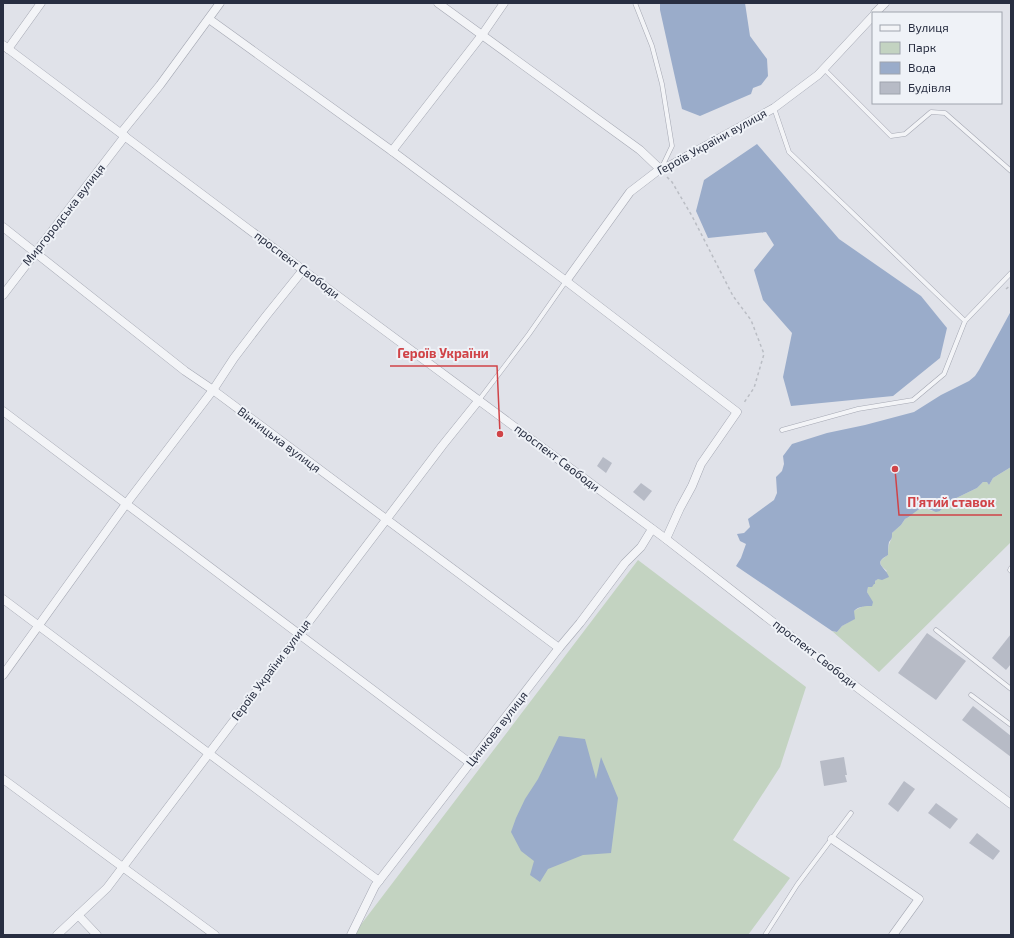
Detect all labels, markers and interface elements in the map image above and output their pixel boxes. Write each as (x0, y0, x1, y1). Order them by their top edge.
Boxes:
legend (872, 12, 1002, 104)
text: Вулиця (908, 20, 949, 35)
text: Парк (908, 40, 937, 54)
text: Вода (908, 60, 936, 74)
text: Будівля (908, 80, 951, 95)
street label: Героїв України вулиця (654, 105, 769, 178)
street label: Миргородська вулиця (19, 161, 108, 269)
street label: проспект Свободи (252, 228, 343, 301)
callout: Героїв України (390, 341, 497, 366)
text: Героїв України (397, 345, 489, 361)
street label: Вінницька вулиця (235, 403, 324, 476)
street label: проспект Свободи (512, 421, 603, 494)
callout: П’ятий ставок (899, 490, 1002, 515)
text: П’ятий ставок (907, 494, 995, 510)
street label: Героїв України вулиця (228, 616, 314, 723)
street label: проспект Свободи (771, 616, 861, 690)
street label: Цинкова вулиця (463, 688, 531, 769)

